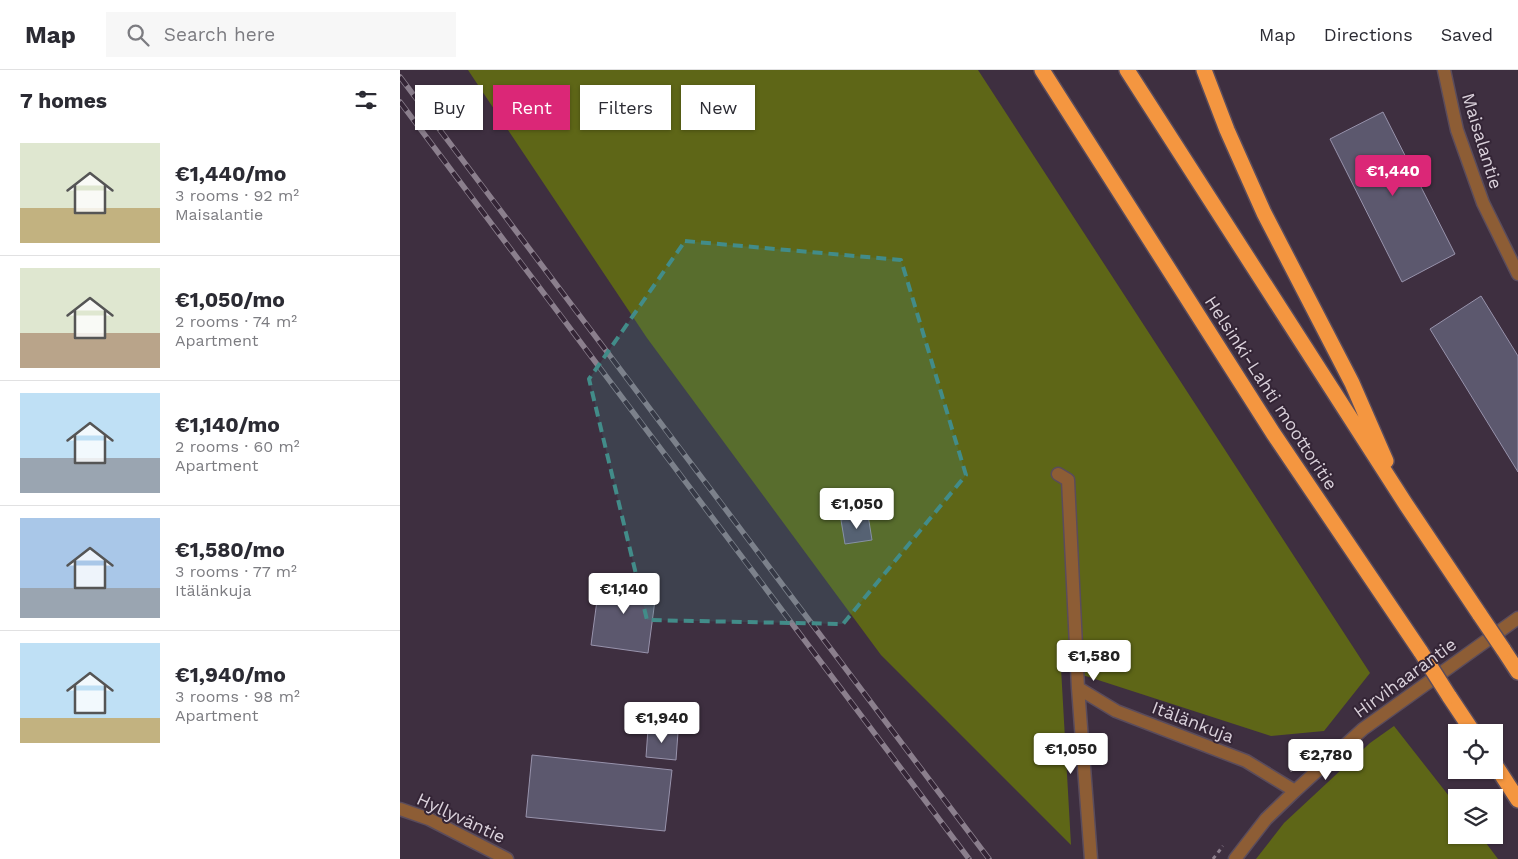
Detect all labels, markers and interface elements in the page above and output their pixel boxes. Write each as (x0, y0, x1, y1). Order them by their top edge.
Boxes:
search box (106, 12, 456, 57)
text: Map (25, 21, 76, 49)
icon: search (124, 21, 152, 49)
text: Search here (164, 23, 275, 46)
text: Map (1259, 24, 1296, 45)
text: Directions (1324, 24, 1413, 45)
text: Saved (1441, 24, 1493, 45)
chip: Buy (415, 85, 483, 130)
chip: Rent (493, 85, 570, 130)
chip: Filters (580, 85, 671, 130)
chip: New (681, 85, 755, 130)
icon: filters (352, 86, 380, 114)
text: 7 homes (20, 88, 107, 113)
street label: Maisalantie (1458, 90, 1507, 191)
pin: €1,440 (1352, 154, 1434, 197)
text: €1,440/mo (175, 161, 286, 186)
text: €1,440 (1366, 161, 1420, 180)
icon: home (60, 163, 120, 223)
text: 3 rooms · 92 m² (175, 186, 299, 205)
text: Maisalantie (175, 205, 263, 224)
text: €1,050/mo (175, 287, 285, 312)
icon: home (60, 288, 120, 348)
street label: Helsinki-Lahti moottoritie (1201, 292, 1342, 494)
text: 2 rooms · 74 m² (175, 312, 297, 331)
text: Apartment (175, 331, 258, 350)
text: €1,140/mo (175, 412, 280, 437)
icon: home (60, 413, 120, 473)
text: 2 rooms · 60 m² (175, 437, 300, 456)
text: Apartment (175, 456, 258, 475)
pin: €1,050 (816, 488, 898, 530)
text: €1,050 (831, 494, 883, 513)
text: €1,580/mo (175, 537, 285, 562)
icon: home (60, 538, 120, 598)
text: 3 rooms · 77 m² (175, 562, 297, 581)
pin: €1,140 (583, 572, 665, 615)
text: €1,140 (600, 579, 648, 598)
text: Itälänkuja (175, 581, 252, 600)
street label: Hirvihaarantie (1349, 633, 1460, 722)
pin: €1,580 (1053, 640, 1135, 682)
text: €1,580 (1068, 646, 1120, 665)
text: €1,940/mo (175, 662, 286, 687)
icon: home (60, 663, 120, 723)
text: 3 rooms · 98 m² (175, 687, 300, 706)
street label: Itälänkuja (1149, 696, 1237, 747)
pin: €1,940 (621, 702, 703, 744)
text: Apartment (175, 706, 258, 725)
text: €1,940 (635, 708, 689, 727)
map controls (1448, 724, 1503, 844)
button: locate (1448, 724, 1503, 779)
pin: €1,050 (1030, 732, 1112, 775)
pin: €2,780 (1285, 738, 1367, 781)
text: €1,050 (1045, 739, 1097, 758)
text: €2,780 (1299, 745, 1353, 764)
street label: Hyllyväntie (414, 788, 509, 847)
button: layers (1448, 789, 1503, 844)

